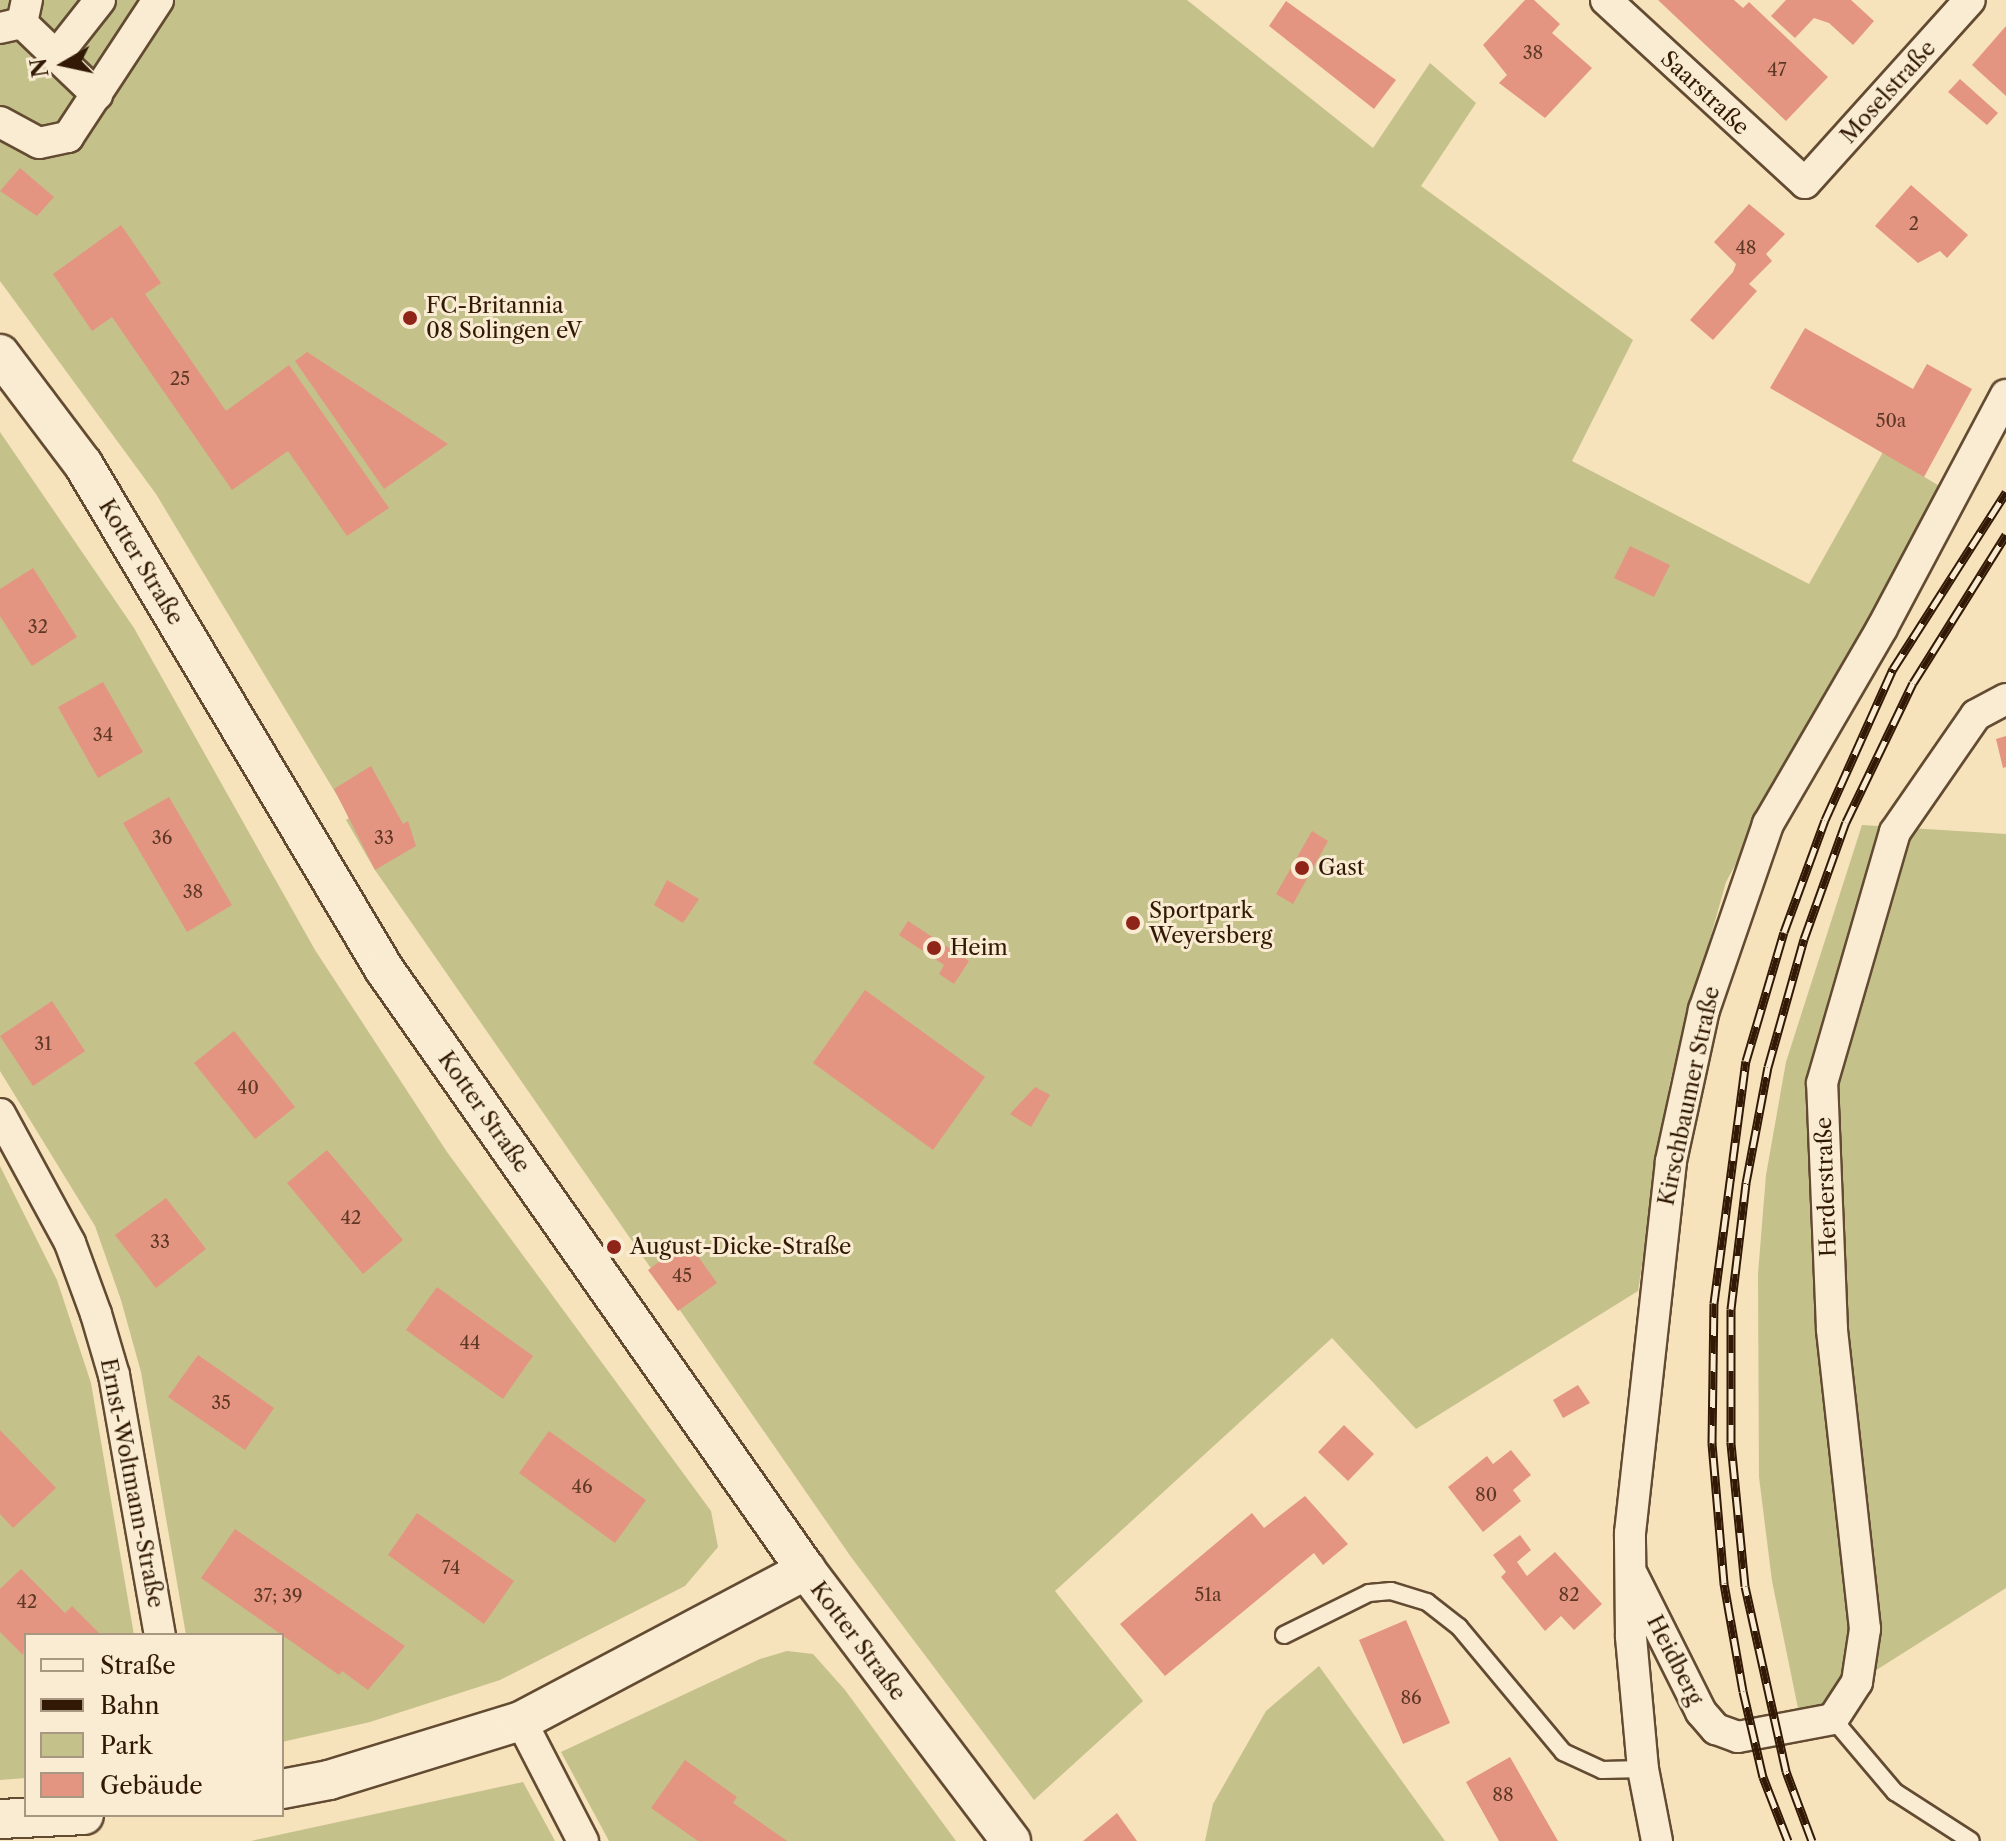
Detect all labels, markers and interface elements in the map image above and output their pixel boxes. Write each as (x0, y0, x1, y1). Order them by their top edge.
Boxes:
north arrow (24, 24, 104, 104)
street label: Moselstraße (1835, 35, 1941, 149)
house number: 38 (1523, 42, 1543, 64)
street label: Saarstraße (1655, 45, 1755, 141)
text: N (25, 56, 55, 79)
house number: 47 (1767, 59, 1787, 81)
house number: 2 (1909, 213, 1919, 235)
house number: 48 (1735, 237, 1757, 259)
place label: FC-Britannia 08 Solingen eV (426, 292, 582, 344)
marker: FC-Britannia 08 Solingen eV (401, 309, 419, 327)
house number: 25 (170, 368, 190, 390)
house number: 50a (1876, 410, 1906, 432)
street label: Kotter Straße (93, 494, 189, 630)
house number: 32 (28, 616, 48, 638)
house number: 34 (93, 724, 113, 746)
house number: 36 (152, 827, 172, 849)
house number: 33 (374, 827, 394, 849)
place label: Gast (1318, 855, 1365, 881)
marker: Gast (1293, 859, 1311, 877)
house number: 38 (183, 881, 203, 903)
place label: Sportpark Weyersberg (1149, 897, 1272, 948)
marker: Sportpark Weyersberg (1124, 914, 1142, 932)
place label: Heim (950, 935, 1008, 961)
marker: Heim (925, 939, 943, 957)
street label: Kirschbaumer Straße (1653, 984, 1725, 1208)
house number: 31 (34, 1033, 52, 1055)
street label: Kotter Straße (432, 1046, 536, 1178)
house number: 40 (237, 1077, 259, 1099)
street label: Herderstraße (1810, 1116, 1842, 1258)
house number: 42 (341, 1207, 361, 1229)
house number: 33 (150, 1231, 170, 1253)
place label: August-Dicke-Straße (630, 1234, 851, 1260)
marker: August-Dicke-Straße (605, 1238, 623, 1256)
house number: 45 (672, 1265, 692, 1287)
house number: 44 (460, 1332, 480, 1354)
street label: Ernst-Woltmann-Straße (95, 1356, 169, 1610)
house number: 35 (211, 1392, 231, 1414)
house number: 46 (572, 1476, 592, 1498)
house number: 80 (1475, 1484, 1497, 1506)
house number: 74 (442, 1557, 460, 1579)
street label: Kotter Straße (805, 1576, 911, 1706)
house number: 51a (1195, 1584, 1221, 1606)
house number: 82 (1558, 1584, 1580, 1606)
house number: 37; 39 (253, 1585, 303, 1607)
house number: 42 (17, 1591, 37, 1613)
street label: Heidberg (1641, 1611, 1709, 1709)
legend (24, 1633, 284, 1817)
text: Straße (100, 1651, 176, 1680)
house number: 86 (1400, 1687, 1422, 1709)
text: Bahn (100, 1691, 159, 1720)
text: Park (100, 1731, 152, 1760)
text: Gebäude (100, 1771, 203, 1800)
house number: 88 (1492, 1784, 1514, 1806)

